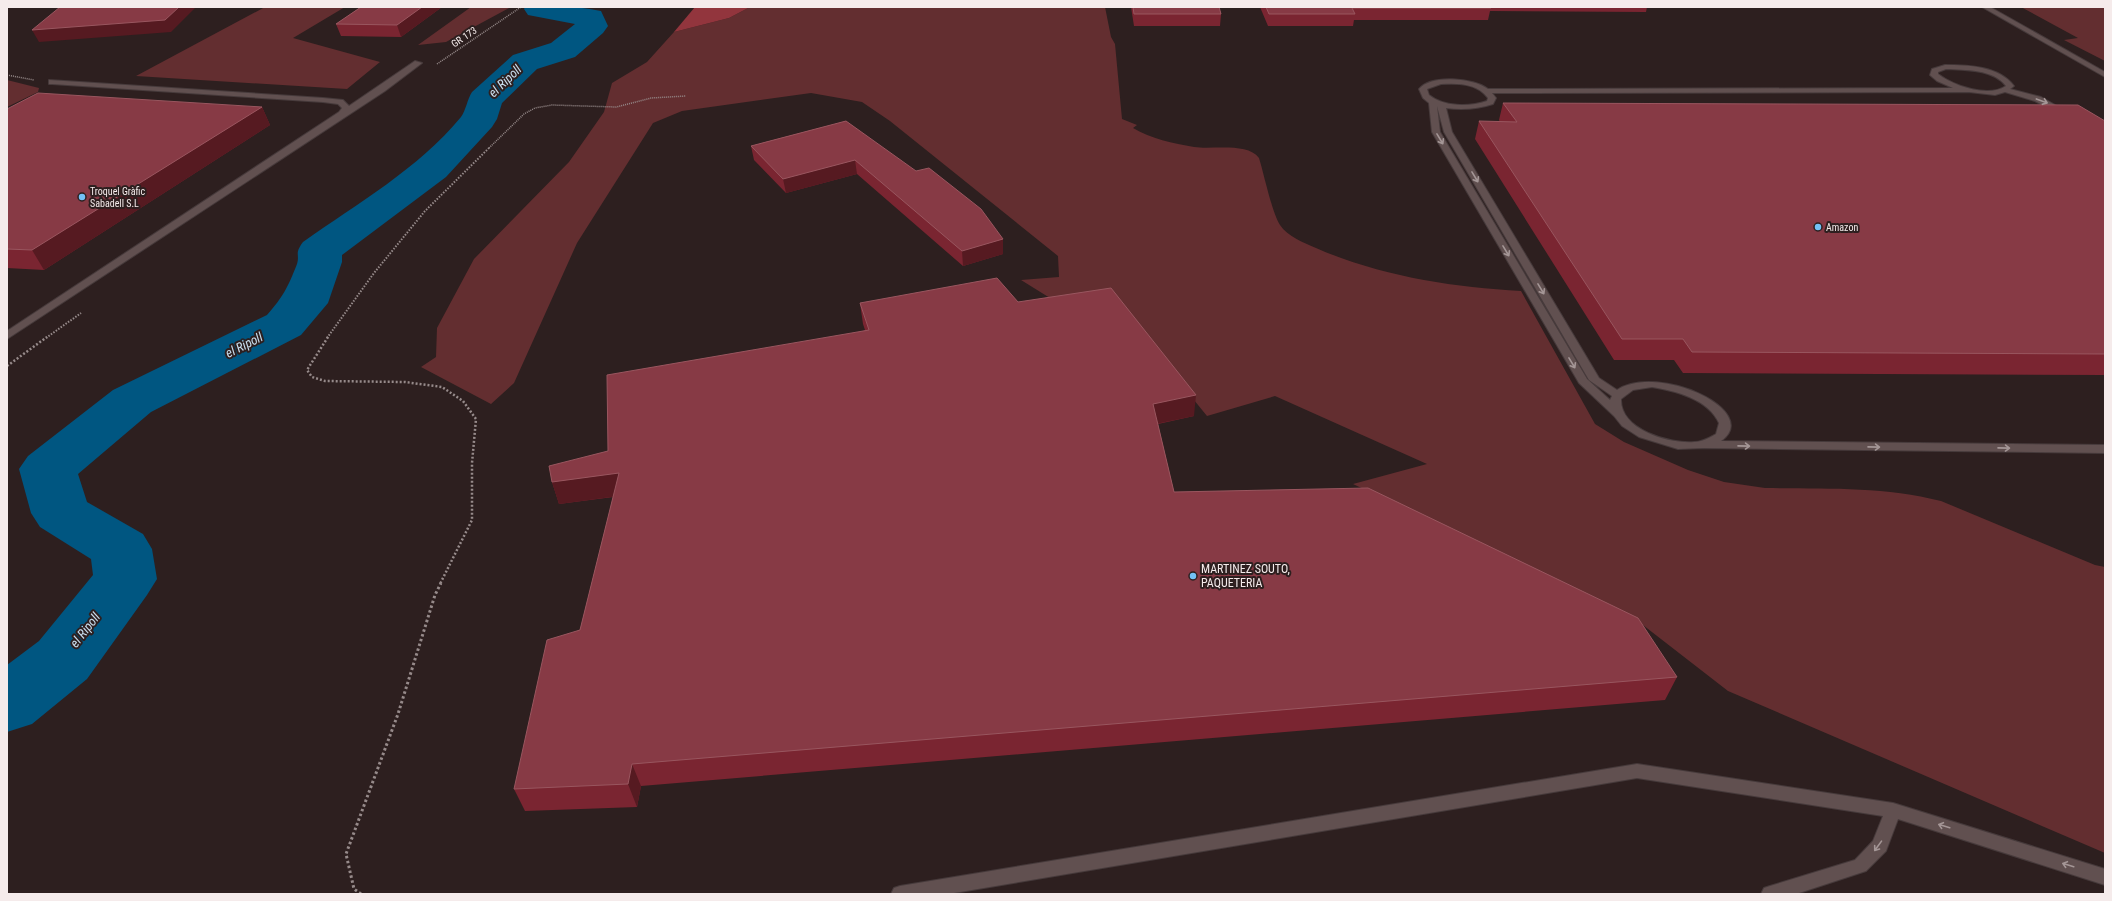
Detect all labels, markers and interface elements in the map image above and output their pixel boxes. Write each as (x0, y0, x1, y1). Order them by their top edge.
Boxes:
street label: GR 173 (449, 24, 479, 49)
water label: el Ripoll (486, 61, 525, 100)
one-way arrow (2036, 98, 2049, 105)
one-way arrow (1437, 133, 1445, 145)
one-way arrow (1471, 171, 1479, 183)
place label: Troquel Gràfic Sabadell S.L (90, 186, 145, 209)
marker: Troquel Gràfic Sabadell S.L (77, 192, 87, 202)
marker: Amazon (1813, 222, 1823, 232)
place label: Amazon (1826, 222, 1858, 233)
one-way arrow (1503, 245, 1511, 257)
one-way arrow (1537, 283, 1545, 294)
water label: el Ripoll (223, 329, 266, 361)
one-way arrow (1569, 357, 1577, 369)
one-way arrow (1737, 442, 1750, 450)
one-way arrow (1867, 443, 1880, 451)
one-way arrow (1997, 444, 2010, 452)
place label: MARTINEZ SOUTO, PAQUETERIA (1201, 562, 1290, 590)
marker: MARTINEZ SOUTO, PAQUETERIA (1188, 571, 1198, 581)
water label: el Ripoll (67, 609, 104, 650)
one-way arrow (1937, 822, 1950, 829)
one-way arrow (1874, 841, 1882, 852)
one-way arrow (2062, 861, 2074, 869)

